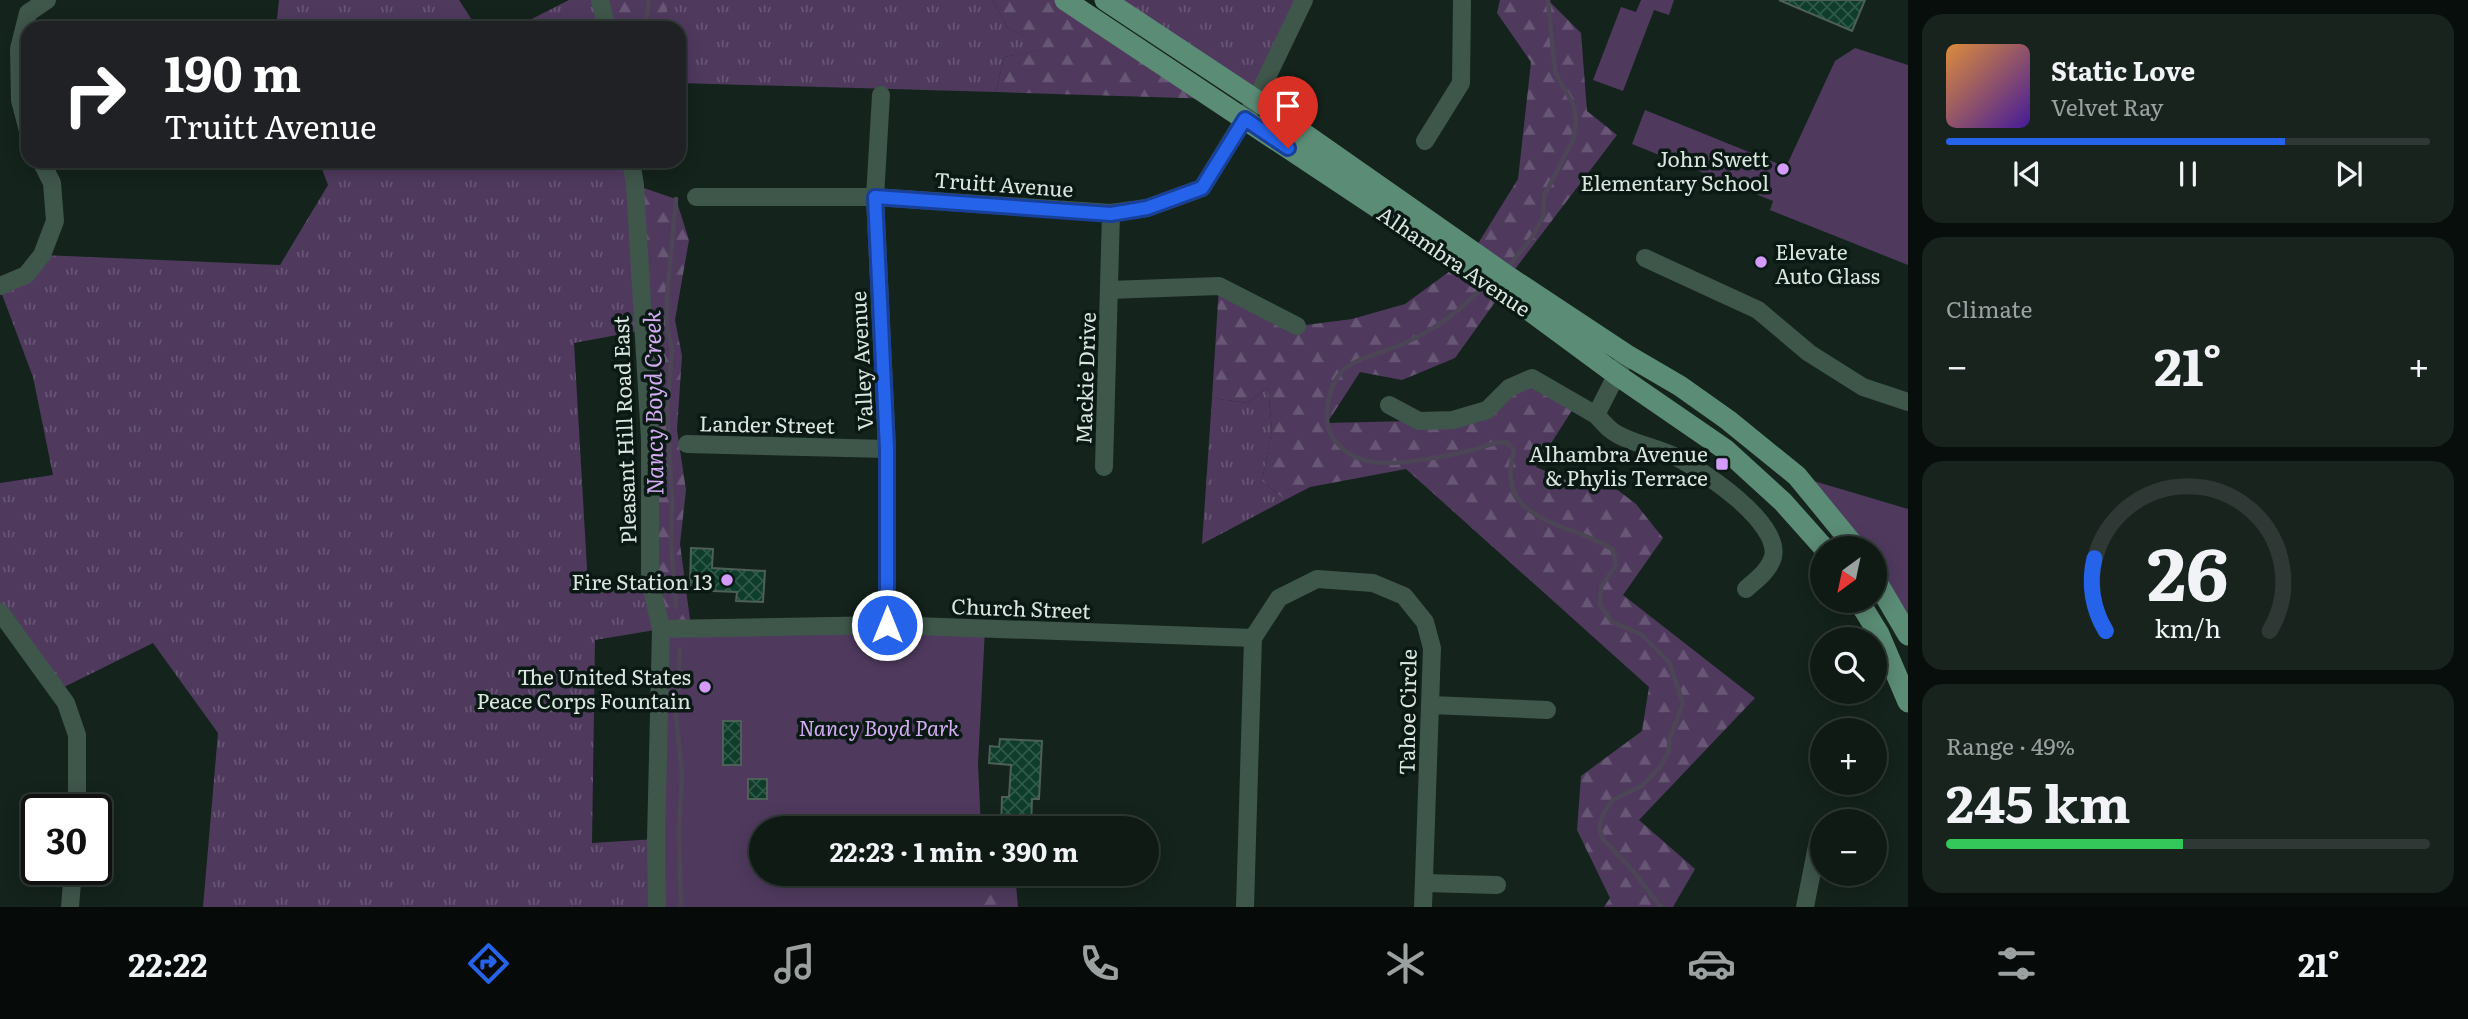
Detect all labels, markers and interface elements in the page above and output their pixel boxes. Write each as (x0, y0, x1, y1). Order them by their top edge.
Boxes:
text: 190 m (164, 34, 301, 107)
icon: right (49, 49, 140, 140)
text: Static Love (2051, 50, 2195, 89)
pin (1258, 76, 1318, 148)
icon: arrive (1269, 87, 1307, 125)
text: Velvet Ray (2051, 89, 2163, 123)
text: Truitt Avenue (164, 101, 377, 149)
place label: John Swett Elementary School (1580, 142, 1770, 197)
icon: previous (2008, 155, 2046, 193)
icon: pause (2169, 155, 2207, 193)
icon: next (2330, 155, 2368, 193)
marker: John Swett Elementary School (1775, 161, 1791, 177)
street label: Truitt Avenue (933, 163, 1075, 203)
street label: Alhambra Avenue (1372, 197, 1538, 323)
place label: Elevate Auto Glass (1775, 235, 1880, 290)
marker: Elevate Auto Glass (1753, 254, 1769, 270)
street label: Valley Avenue (841, 290, 879, 432)
text: Climate (1946, 291, 2032, 325)
water label: Nancy Boyd Creek (633, 310, 671, 496)
street label: Mackie Drive (1066, 311, 1102, 445)
street label: Pleasant Hill Road East (604, 315, 642, 545)
text: 21° (2154, 325, 2222, 402)
text: − (1946, 335, 1968, 392)
text: + (2408, 335, 2430, 392)
street label: Lander Street (699, 406, 836, 440)
place label: Alhambra Avenue & Phylis Terrace (1529, 437, 1708, 492)
marker: Alhambra Avenue & Phylis Terrace (1714, 456, 1730, 472)
text: 26 (2147, 516, 2229, 624)
north arrow (1810, 536, 1886, 612)
map controls (1810, 536, 1887, 886)
place label: Fire Station 13 (571, 565, 713, 596)
marker: Fire Station 13 (719, 572, 735, 588)
position arrow (850, 588, 924, 662)
street label: Church Street (951, 589, 1092, 625)
text: km/h (2155, 609, 2221, 646)
button: search (1810, 627, 1887, 704)
street label: Tahoe Circle (1389, 649, 1423, 775)
place label: The United States Peace Corps Fountain (476, 660, 691, 715)
marker: The United States Peace Corps Fountain (697, 679, 713, 695)
park label: Nancy Boyd Park (799, 711, 960, 742)
button: + (1810, 718, 1887, 795)
text: Range · 49% (1946, 728, 2075, 762)
text: 245 km (1946, 762, 2131, 839)
speed limit sign: 30 (21, 794, 112, 885)
button: − (1810, 809, 1887, 886)
text: 22:23 · 1 min · 390 m (830, 831, 1078, 870)
text: 22:22 (128, 939, 207, 987)
icon: directions (464, 939, 513, 988)
icon: music (770, 939, 819, 988)
icon: phone (1075, 939, 1124, 988)
icon: climate (1381, 939, 1430, 988)
icon: car (1687, 939, 1736, 988)
icon: filters (1992, 939, 2041, 988)
text: 21° (2298, 939, 2340, 987)

